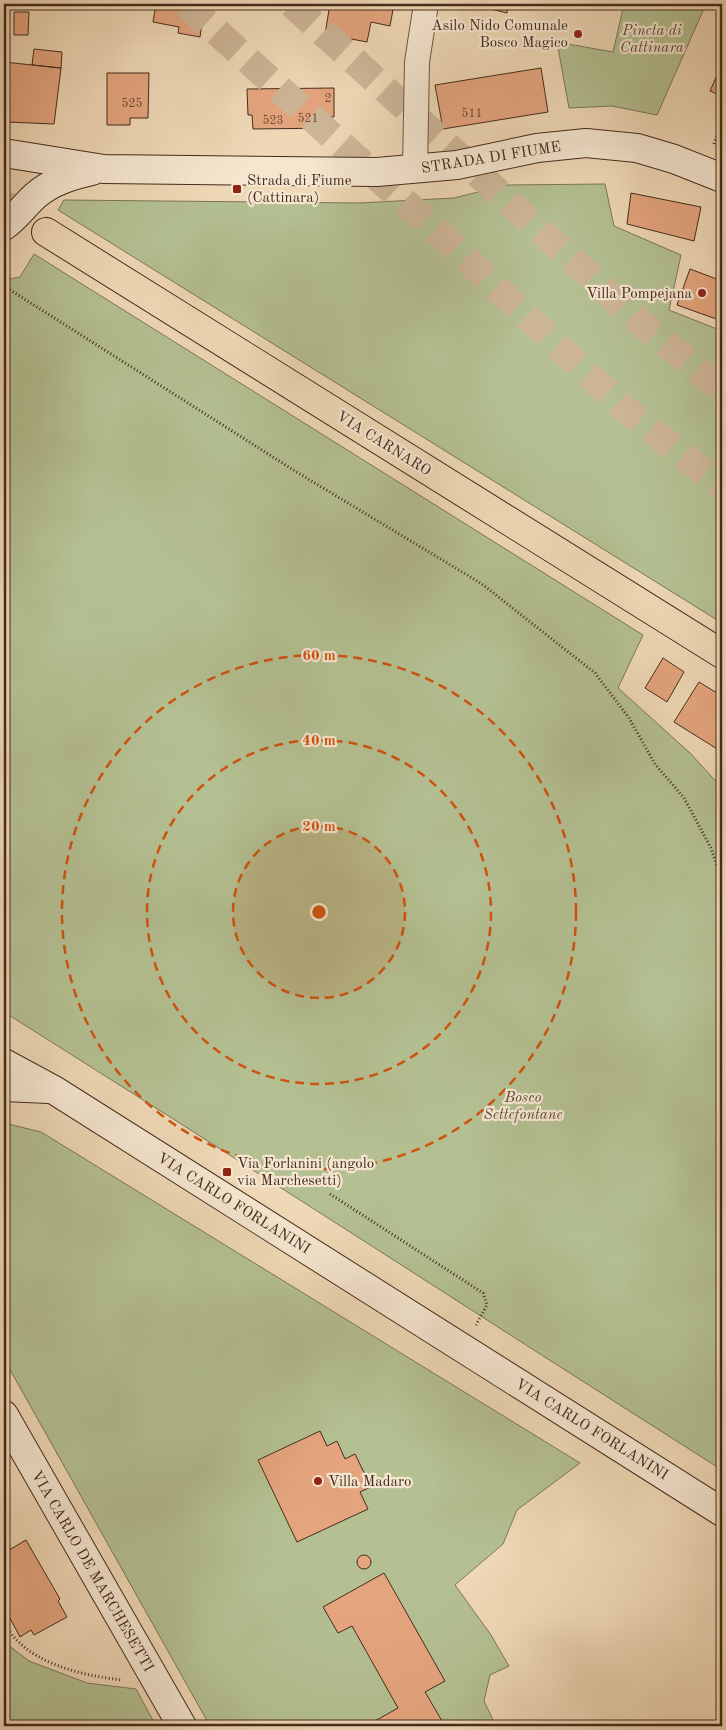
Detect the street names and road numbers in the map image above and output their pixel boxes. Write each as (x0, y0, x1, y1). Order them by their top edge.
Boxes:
street label: STRADA DI FIUME (420, 140, 562, 177)
street label: VIA CARNARO (333, 409, 433, 479)
street label: VIA CARLO FORLANINI (154, 1151, 312, 1258)
street label: VIA CARLO FORLANINI (512, 1377, 670, 1484)
street label: VIA CARLO DE MARCHESETTI (28, 1469, 156, 1675)

